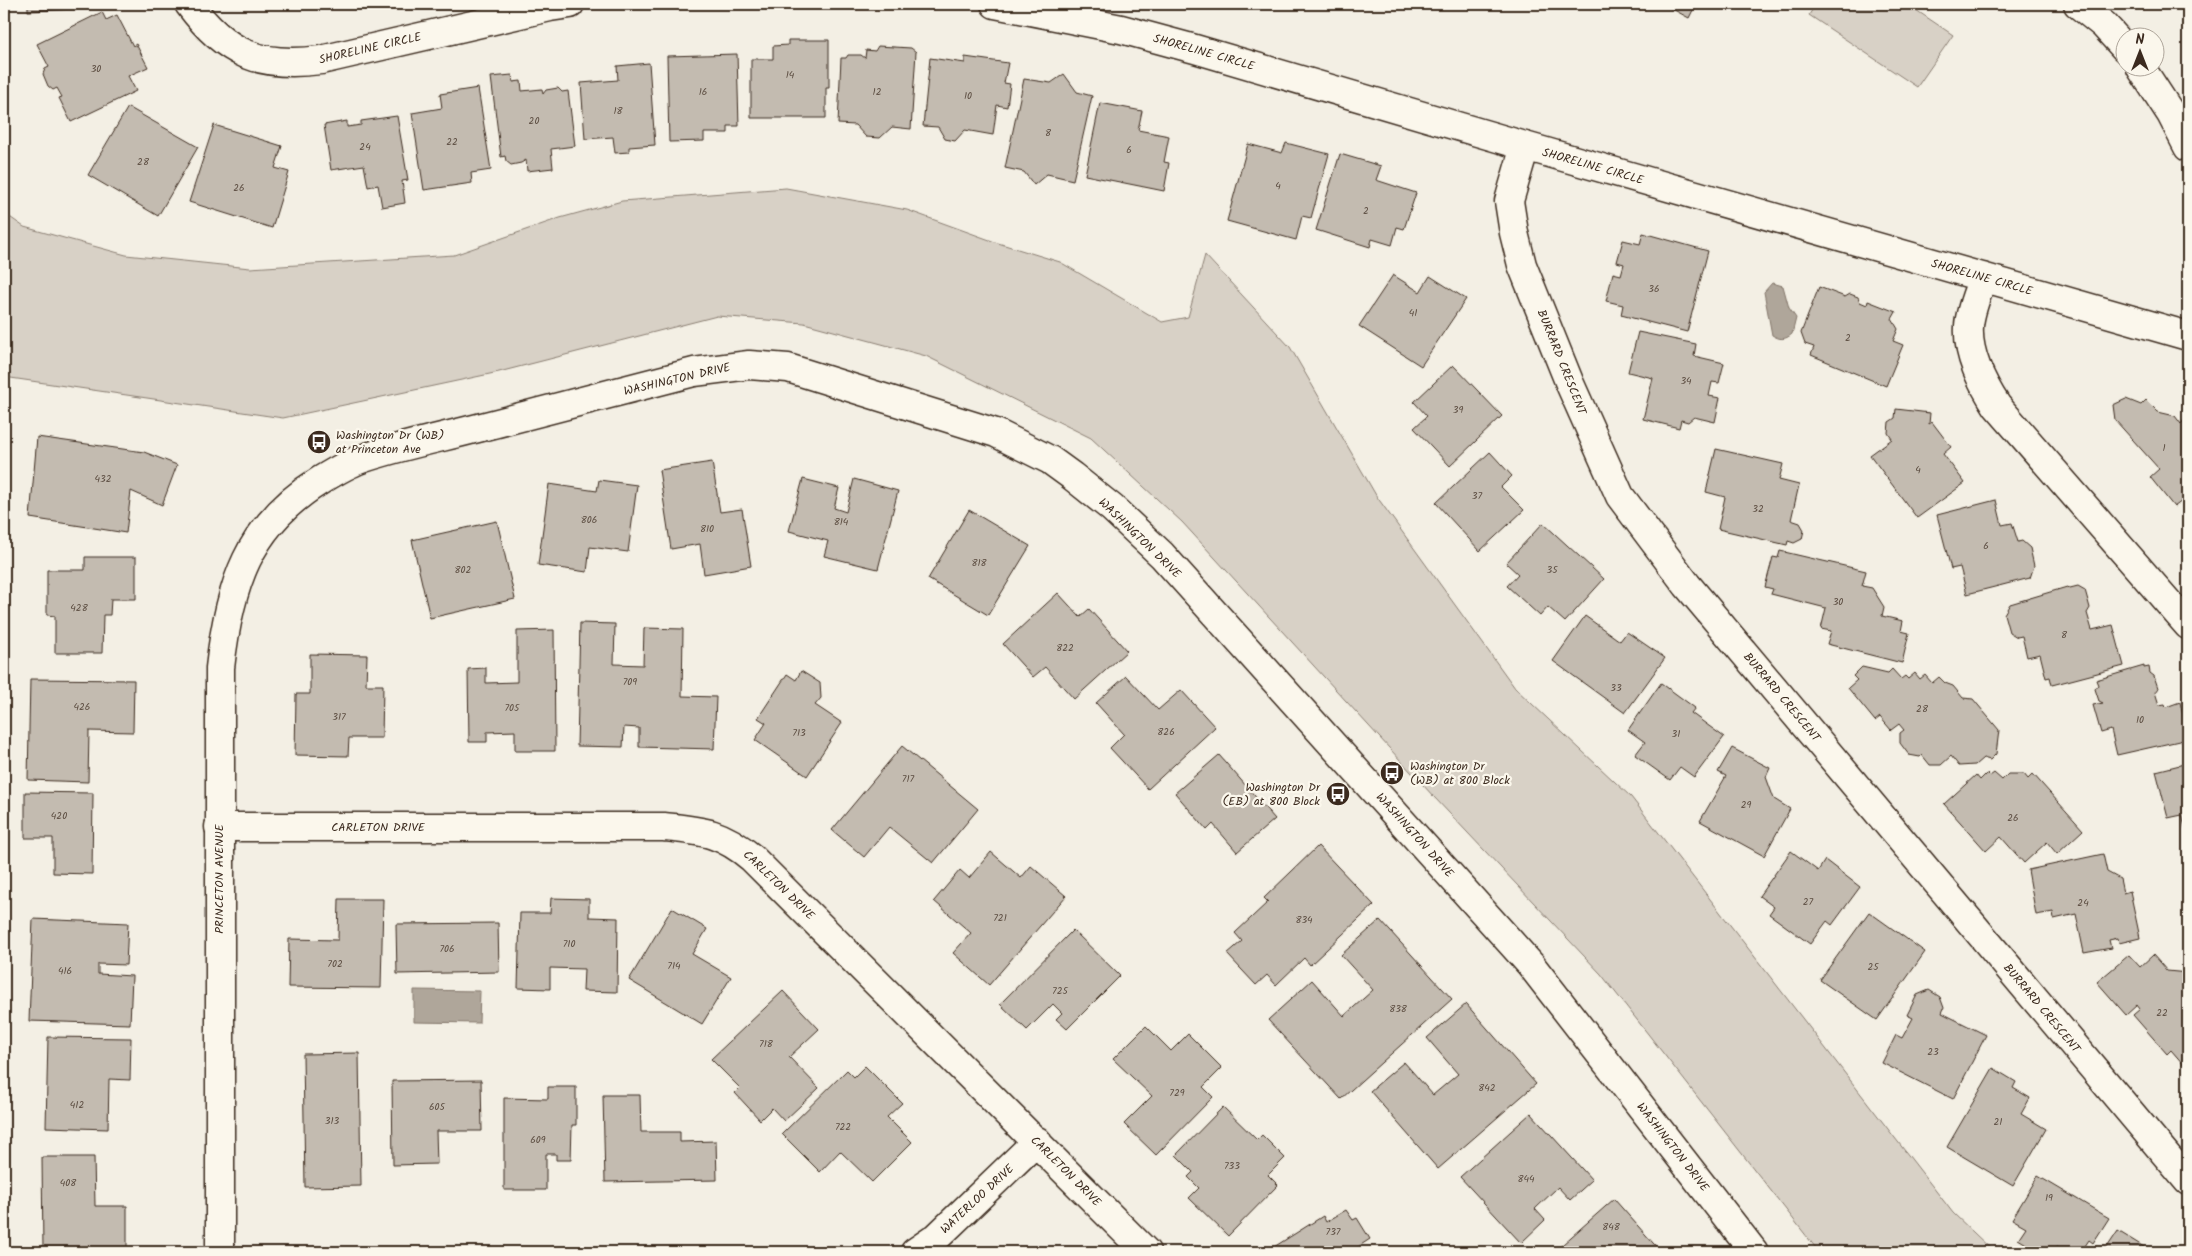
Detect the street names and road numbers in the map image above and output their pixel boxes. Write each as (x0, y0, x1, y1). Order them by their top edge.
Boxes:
street label: SHORELINE CIRCLE (317, 27, 424, 70)
street label: SHORELINE CIRCLE (1151, 29, 1258, 76)
street label: SHORELINE CIRCLE (1540, 143, 1647, 190)
street label: SHORELINE CIRCLE (1929, 254, 2036, 301)
street label: BURRARD CRESCENT (1532, 307, 1592, 419)
street label: WASHINGTON DRIVE (622, 358, 733, 401)
street label: WASHINGTON DRIVE (1094, 494, 1186, 584)
street label: BURRARD CRESCENT (1738, 648, 1826, 748)
street label: WASHINGTON DRIVE (1371, 789, 1459, 883)
street label: CARLETON DRIVE (331, 818, 426, 837)
street label: PRINCETON AVENUE (210, 823, 229, 934)
street label: CARLETON DRIVE (738, 846, 820, 925)
street label: BURRARD CRESCENT (1998, 959, 2086, 1059)
street label: WASHINGTON DRIVE (1632, 1099, 1714, 1197)
street label: CARLETON DRIVE (1026, 1132, 1106, 1212)
street label: WATERLOO DRIVE (936, 1159, 1019, 1239)

